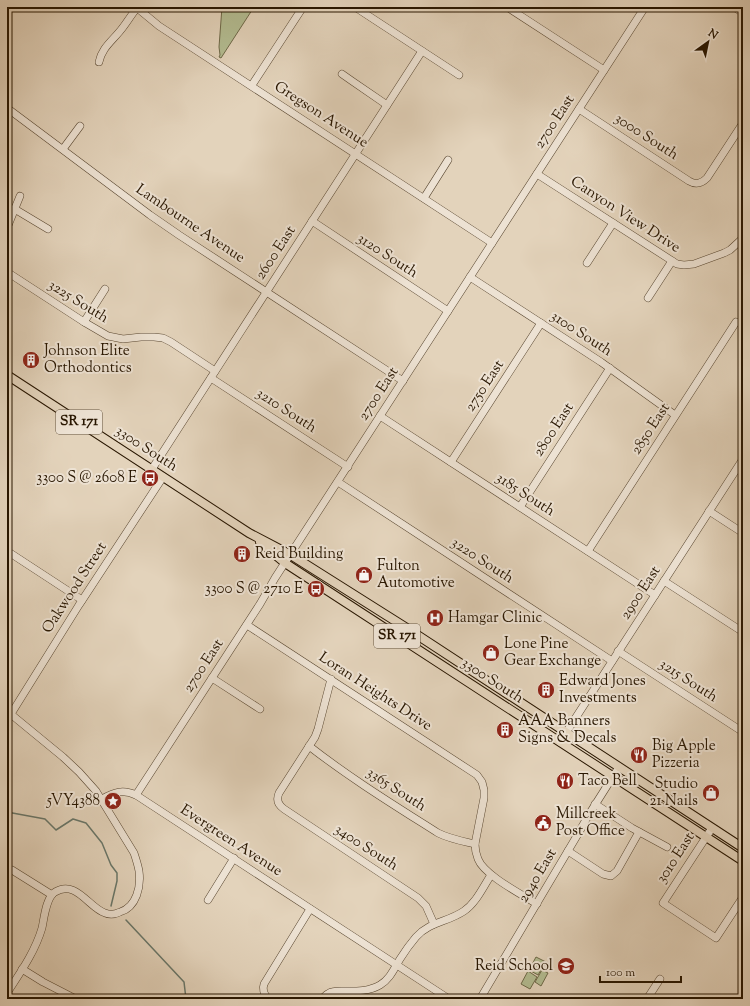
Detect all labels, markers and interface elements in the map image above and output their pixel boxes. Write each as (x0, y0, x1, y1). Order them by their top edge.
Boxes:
north arrow (688, 22, 728, 62)
text: N (704, 25, 721, 44)
street label: Gregson Avenue (270, 77, 372, 153)
street label: 2700 East (530, 91, 580, 153)
street label: 3000 South (610, 108, 682, 166)
street label: Canyon View Drive (566, 172, 684, 258)
street label: Lambourne Avenue (131, 180, 249, 268)
street label: 2600 East (251, 222, 301, 284)
street label: 3120 South (352, 228, 422, 284)
street label: 3225 South (44, 275, 113, 329)
street label: 3100 South (546, 306, 616, 362)
place label: Johnson Elite Orthodontics (43, 341, 132, 379)
building icon: Johnson Elite Orthodontics (21, 350, 41, 370)
street label: 2750 East (460, 356, 510, 416)
street label: 2700 East (354, 363, 404, 425)
street label: 3210 South (251, 383, 321, 439)
street label: 2800 East (529, 399, 579, 461)
street label: 2850 East (626, 399, 676, 459)
road number: SR 171 (56, 410, 102, 434)
street label: 3300 South (111, 421, 182, 477)
place label: 3300 S @ 2608 E (36, 468, 137, 489)
bus stop icon: 3300 S @ 2608 E (140, 468, 160, 488)
street label: 3185 South (491, 468, 559, 522)
street label: 3220 South (447, 533, 518, 589)
street label: Oakwood Street (38, 538, 112, 638)
building icon: Reid Building (232, 544, 252, 564)
place label: Reid Building (255, 544, 343, 565)
place label: Fulton Automotive (377, 556, 455, 594)
street label: 2900 East (616, 562, 666, 624)
shop icon: Fulton Automotive (354, 565, 374, 585)
place label: 3300 S @ 2710 E (205, 579, 303, 600)
bus stop icon: 3300 S @ 2710 E (306, 579, 326, 599)
hospital icon: Hamgar Clinic (425, 608, 445, 628)
place label: Hamgar Clinic (448, 608, 542, 629)
road number: SR 171 (374, 624, 420, 648)
place label: Lone Pine Gear Exchange (504, 634, 601, 672)
street label: 2700 East (179, 635, 229, 697)
shop icon: Lone Pine Gear Exchange (481, 643, 501, 663)
street label: Loran Heights Drive (314, 647, 436, 737)
street label: 3300 South (457, 653, 528, 709)
street label: 3215 South (655, 654, 722, 708)
place label: Edward Jones Investments (559, 671, 646, 709)
building icon: Edward Jones Investments (536, 680, 556, 700)
place label: AAA Banners Signs & Decals (518, 711, 617, 749)
building icon: AAA Banners Signs & Decals (495, 720, 515, 740)
place label: Big Apple Pizzeria (652, 736, 716, 774)
restaurant icon: Big Apple Pizzeria (629, 745, 649, 765)
street label: 3365 South (362, 763, 430, 817)
restaurant icon: Taco Bell (555, 771, 575, 791)
place label: Taco Bell (578, 771, 637, 792)
place label: Studio 21 Nails (650, 774, 698, 812)
shop icon: Studio 21 Nails (701, 783, 721, 803)
place label: 5VY4388 (46, 791, 100, 812)
place icon: 5VY4388 (103, 791, 123, 811)
street label: Evergreen Avenue (176, 800, 286, 882)
place label: Millcreek Post Office (556, 804, 625, 842)
public building icon: Millcreek Post Office (533, 813, 553, 833)
street label: 3400 South (330, 820, 402, 877)
street label: 3010 East (652, 828, 700, 888)
street label: 2940 East (514, 845, 562, 907)
place label: Reid School (475, 956, 553, 977)
school or university icon: Reid School (556, 956, 576, 976)
scale bar (600, 958, 681, 984)
text: 100 m (606, 964, 635, 982)

